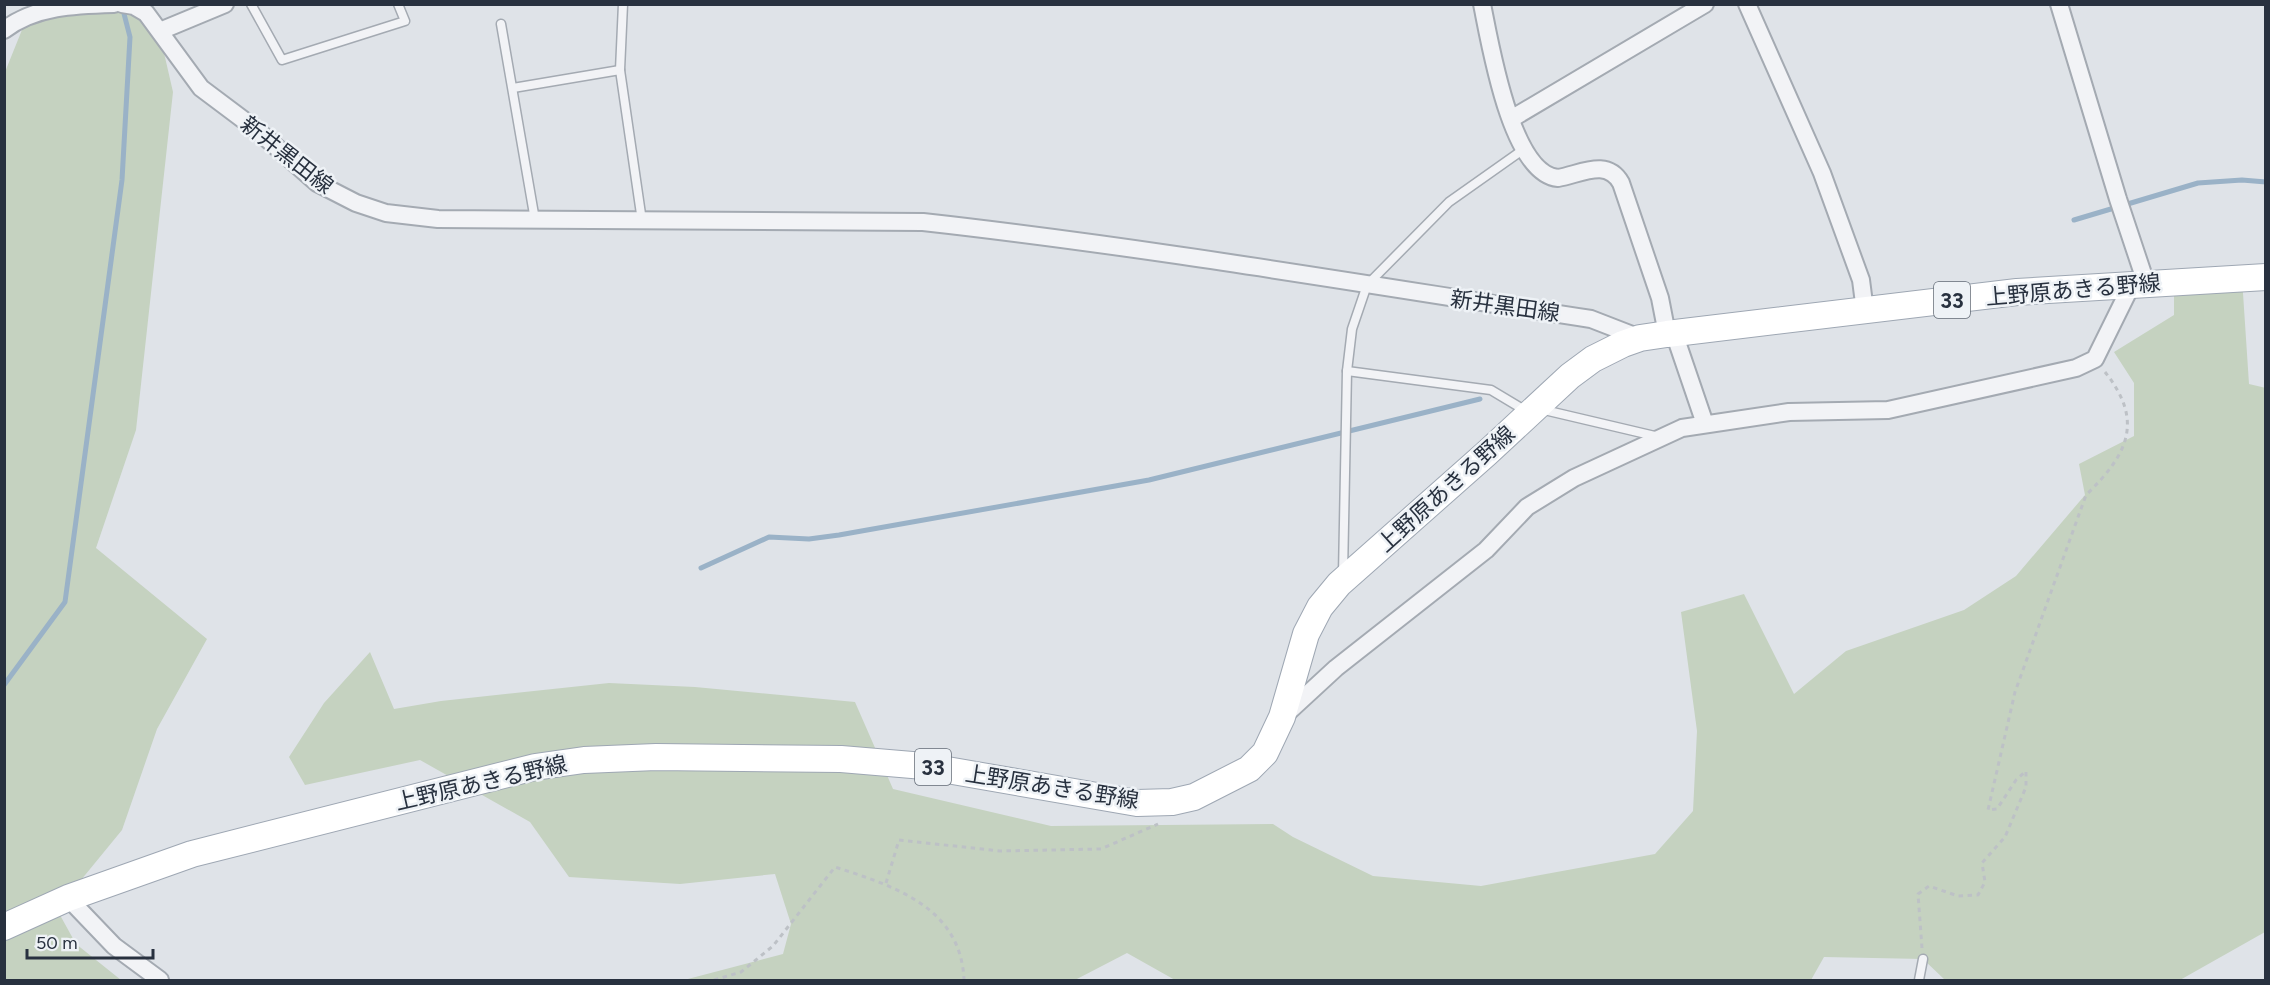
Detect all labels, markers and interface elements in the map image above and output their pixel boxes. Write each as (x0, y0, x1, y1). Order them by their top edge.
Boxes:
street label: 新井黒田線 (235, 110, 339, 200)
street label: 上野原あきる野線 (1984, 269, 2162, 311)
road number: 33 (1934, 282, 1970, 318)
street label: 新井黒田線 (1449, 285, 1561, 327)
street label: 上野原あきる野線 (1372, 420, 1520, 558)
road number: 33 (915, 749, 951, 785)
street label: 上野原あきる野線 (392, 750, 570, 816)
street label: 上野原あきる野線 (963, 760, 1141, 814)
scale bar (27, 922, 153, 960)
text: 50 m (36, 932, 78, 954)

